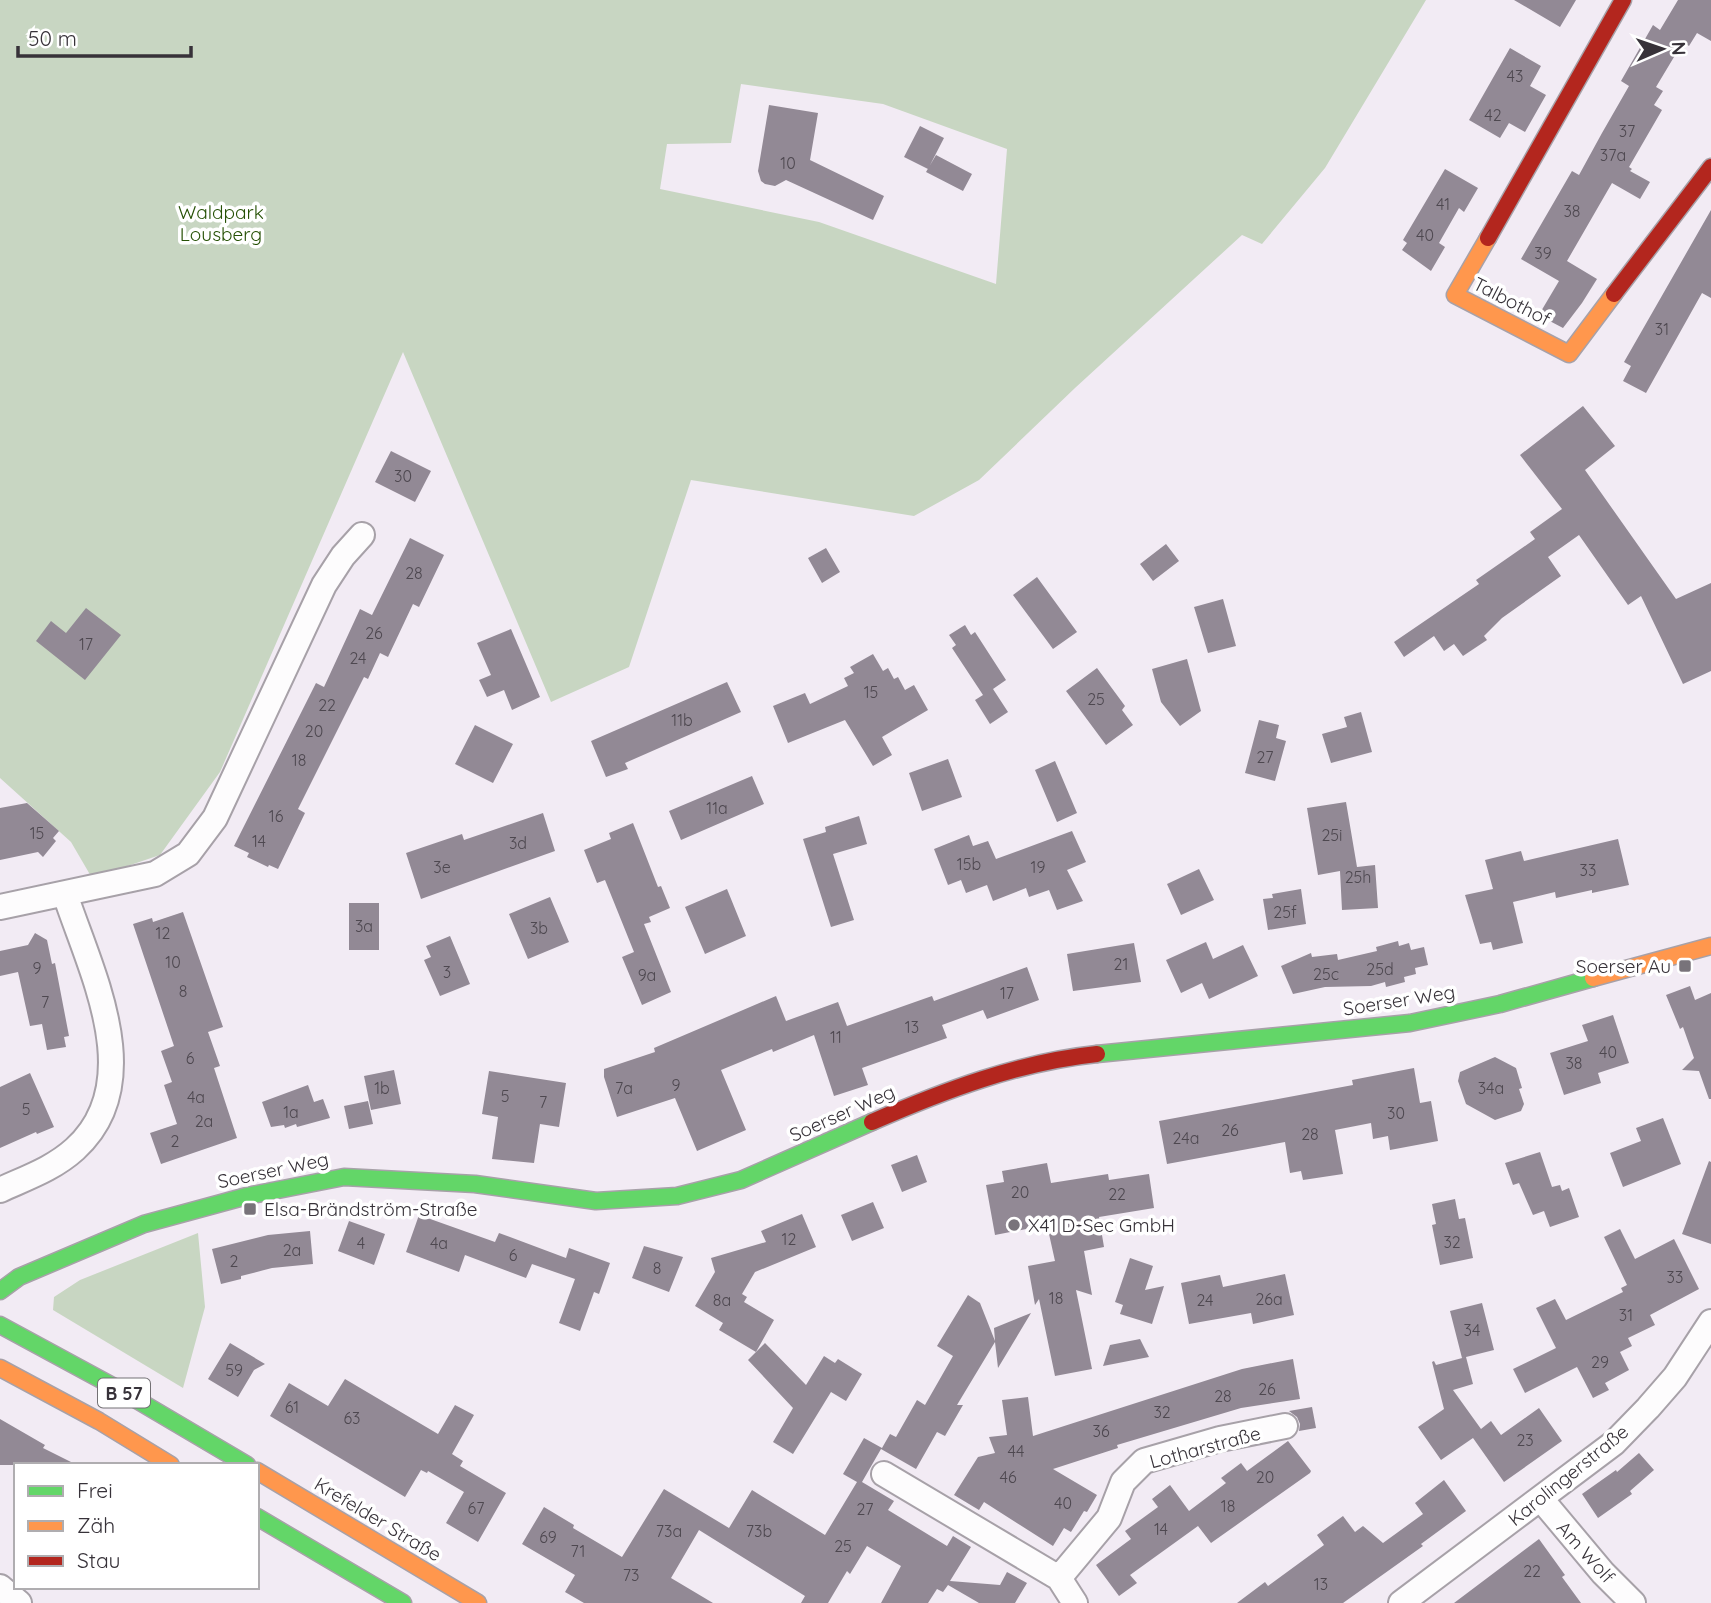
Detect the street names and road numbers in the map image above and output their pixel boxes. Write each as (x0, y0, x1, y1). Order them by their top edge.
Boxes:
street label: Talbothof (1469, 271, 1555, 331)
street label: Soerser Weg (1341, 979, 1457, 1021)
street label: Soerser Weg (786, 1079, 898, 1147)
street label: Soerser Weg (215, 1147, 331, 1193)
road number: B 57 (98, 1378, 150, 1408)
street label: Karolingerstraße (1503, 1419, 1633, 1531)
street label: Lotharstraße (1147, 1421, 1263, 1473)
street label: Krefelder Straße (310, 1472, 446, 1566)
street label: Am Wolf (1552, 1516, 1620, 1588)

